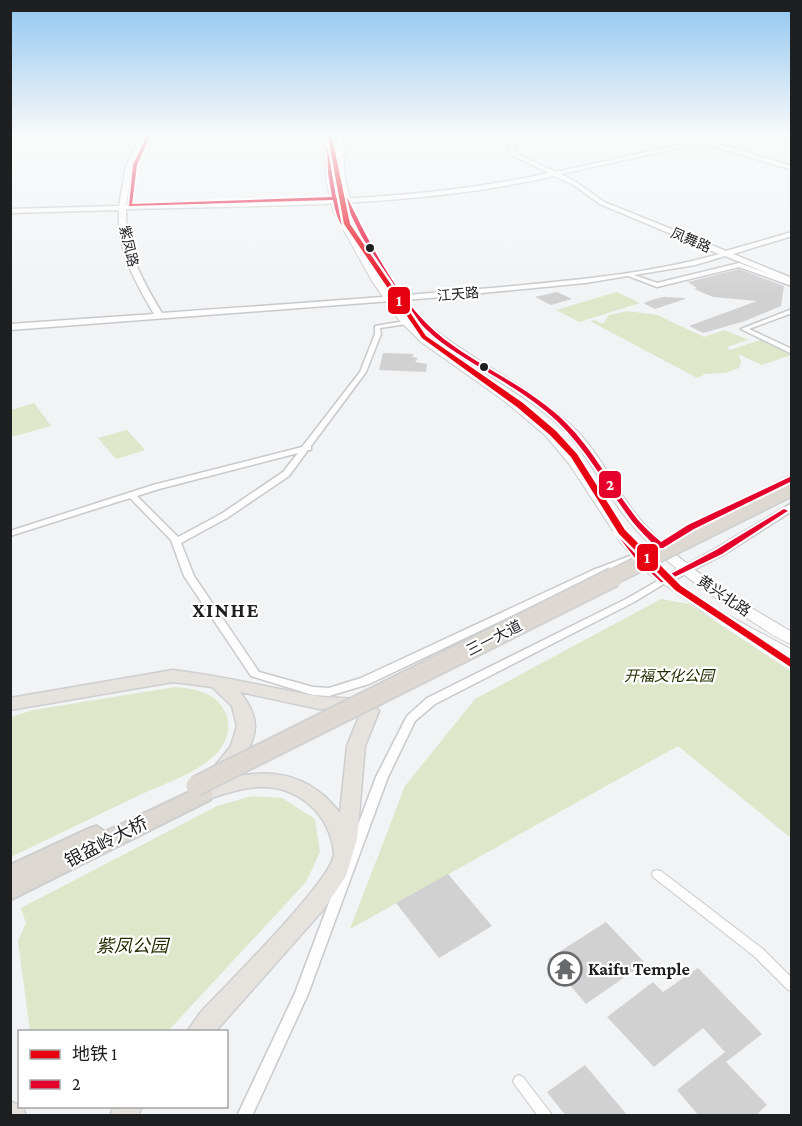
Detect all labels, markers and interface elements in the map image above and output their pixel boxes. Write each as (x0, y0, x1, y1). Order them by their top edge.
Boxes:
street label: 紫凤路 (116, 224, 142, 268)
street label: 凤舞路 (669, 224, 713, 256)
unlabelled marker (364, 242, 376, 254)
street label: 江天路 (436, 284, 480, 304)
line badge: 1 (387, 286, 411, 315)
text: 1 (396, 292, 402, 309)
unlabelled marker (478, 361, 490, 373)
line badge: 2 (598, 470, 622, 499)
text: 2 (606, 476, 614, 493)
line badge: 1 (636, 543, 659, 572)
text: 1 (644, 549, 650, 566)
street label: 黄兴北路 (695, 572, 754, 619)
district label: XINHE (192, 598, 260, 622)
street label: 三一大道 (464, 617, 524, 659)
park label: 开福文化公园 (624, 668, 716, 684)
street label: 银盆岭大桥 (61, 813, 151, 871)
park label: 紫凤公园 (96, 936, 171, 956)
temple icon: Kaifu Temple (547, 951, 583, 987)
place label: Kaifu Temple (588, 959, 690, 979)
legend (18, 1030, 228, 1108)
text: 地铁 1 (72, 1044, 117, 1064)
text: 2 (72, 1074, 81, 1094)

